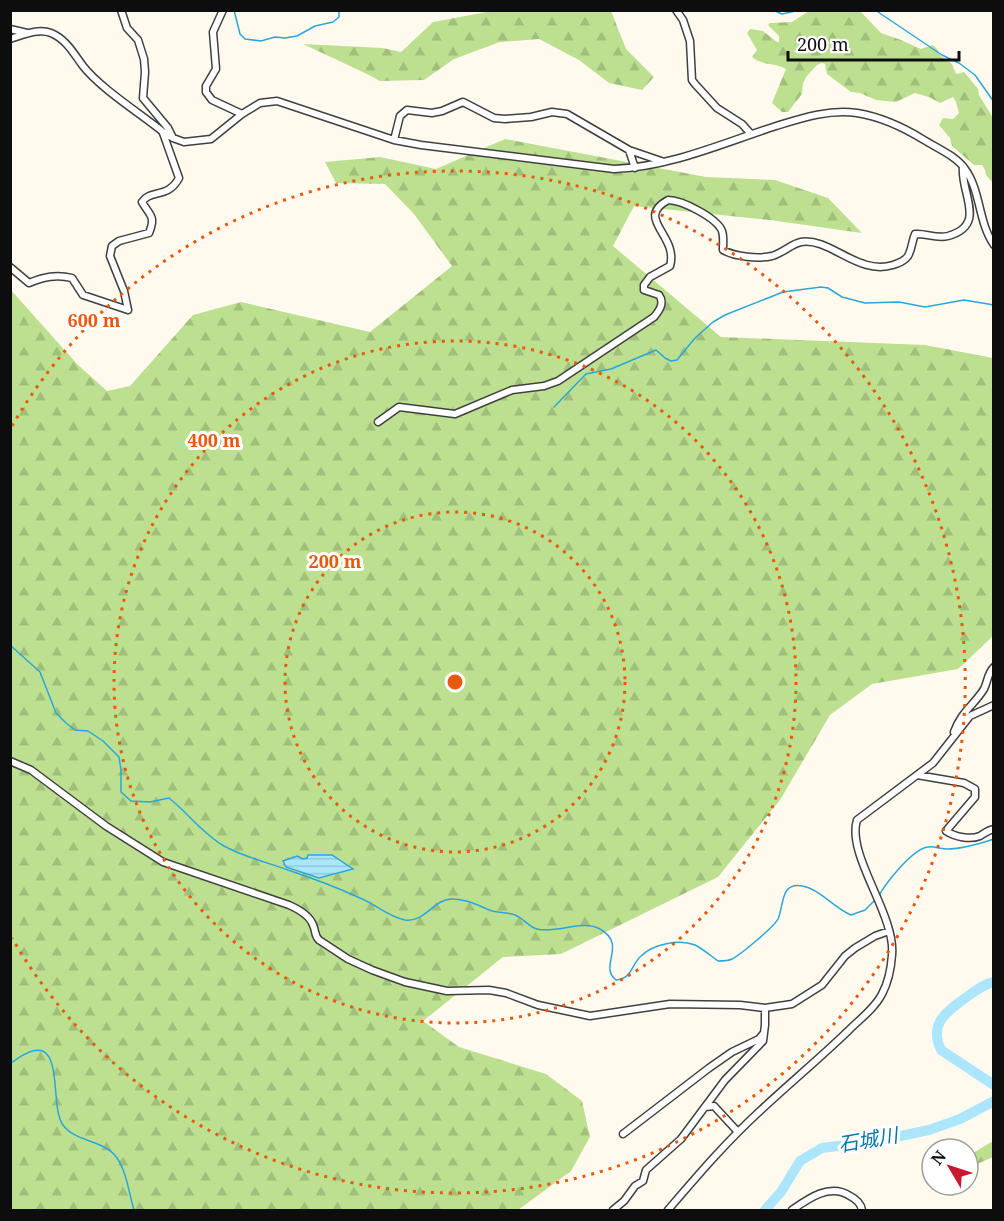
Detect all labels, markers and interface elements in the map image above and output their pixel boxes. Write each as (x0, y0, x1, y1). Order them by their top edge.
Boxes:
scale bar (788, 24, 959, 62)
text: 200 m (797, 32, 849, 56)
text: 600 m (68, 308, 121, 332)
text: 400 m (188, 428, 241, 452)
text: 200 m (309, 549, 362, 573)
centre of rings (445, 672, 465, 692)
water label: 石城川 (836, 1121, 902, 1158)
north arrow (920, 1137, 980, 1197)
text: N (926, 1145, 951, 1169)

